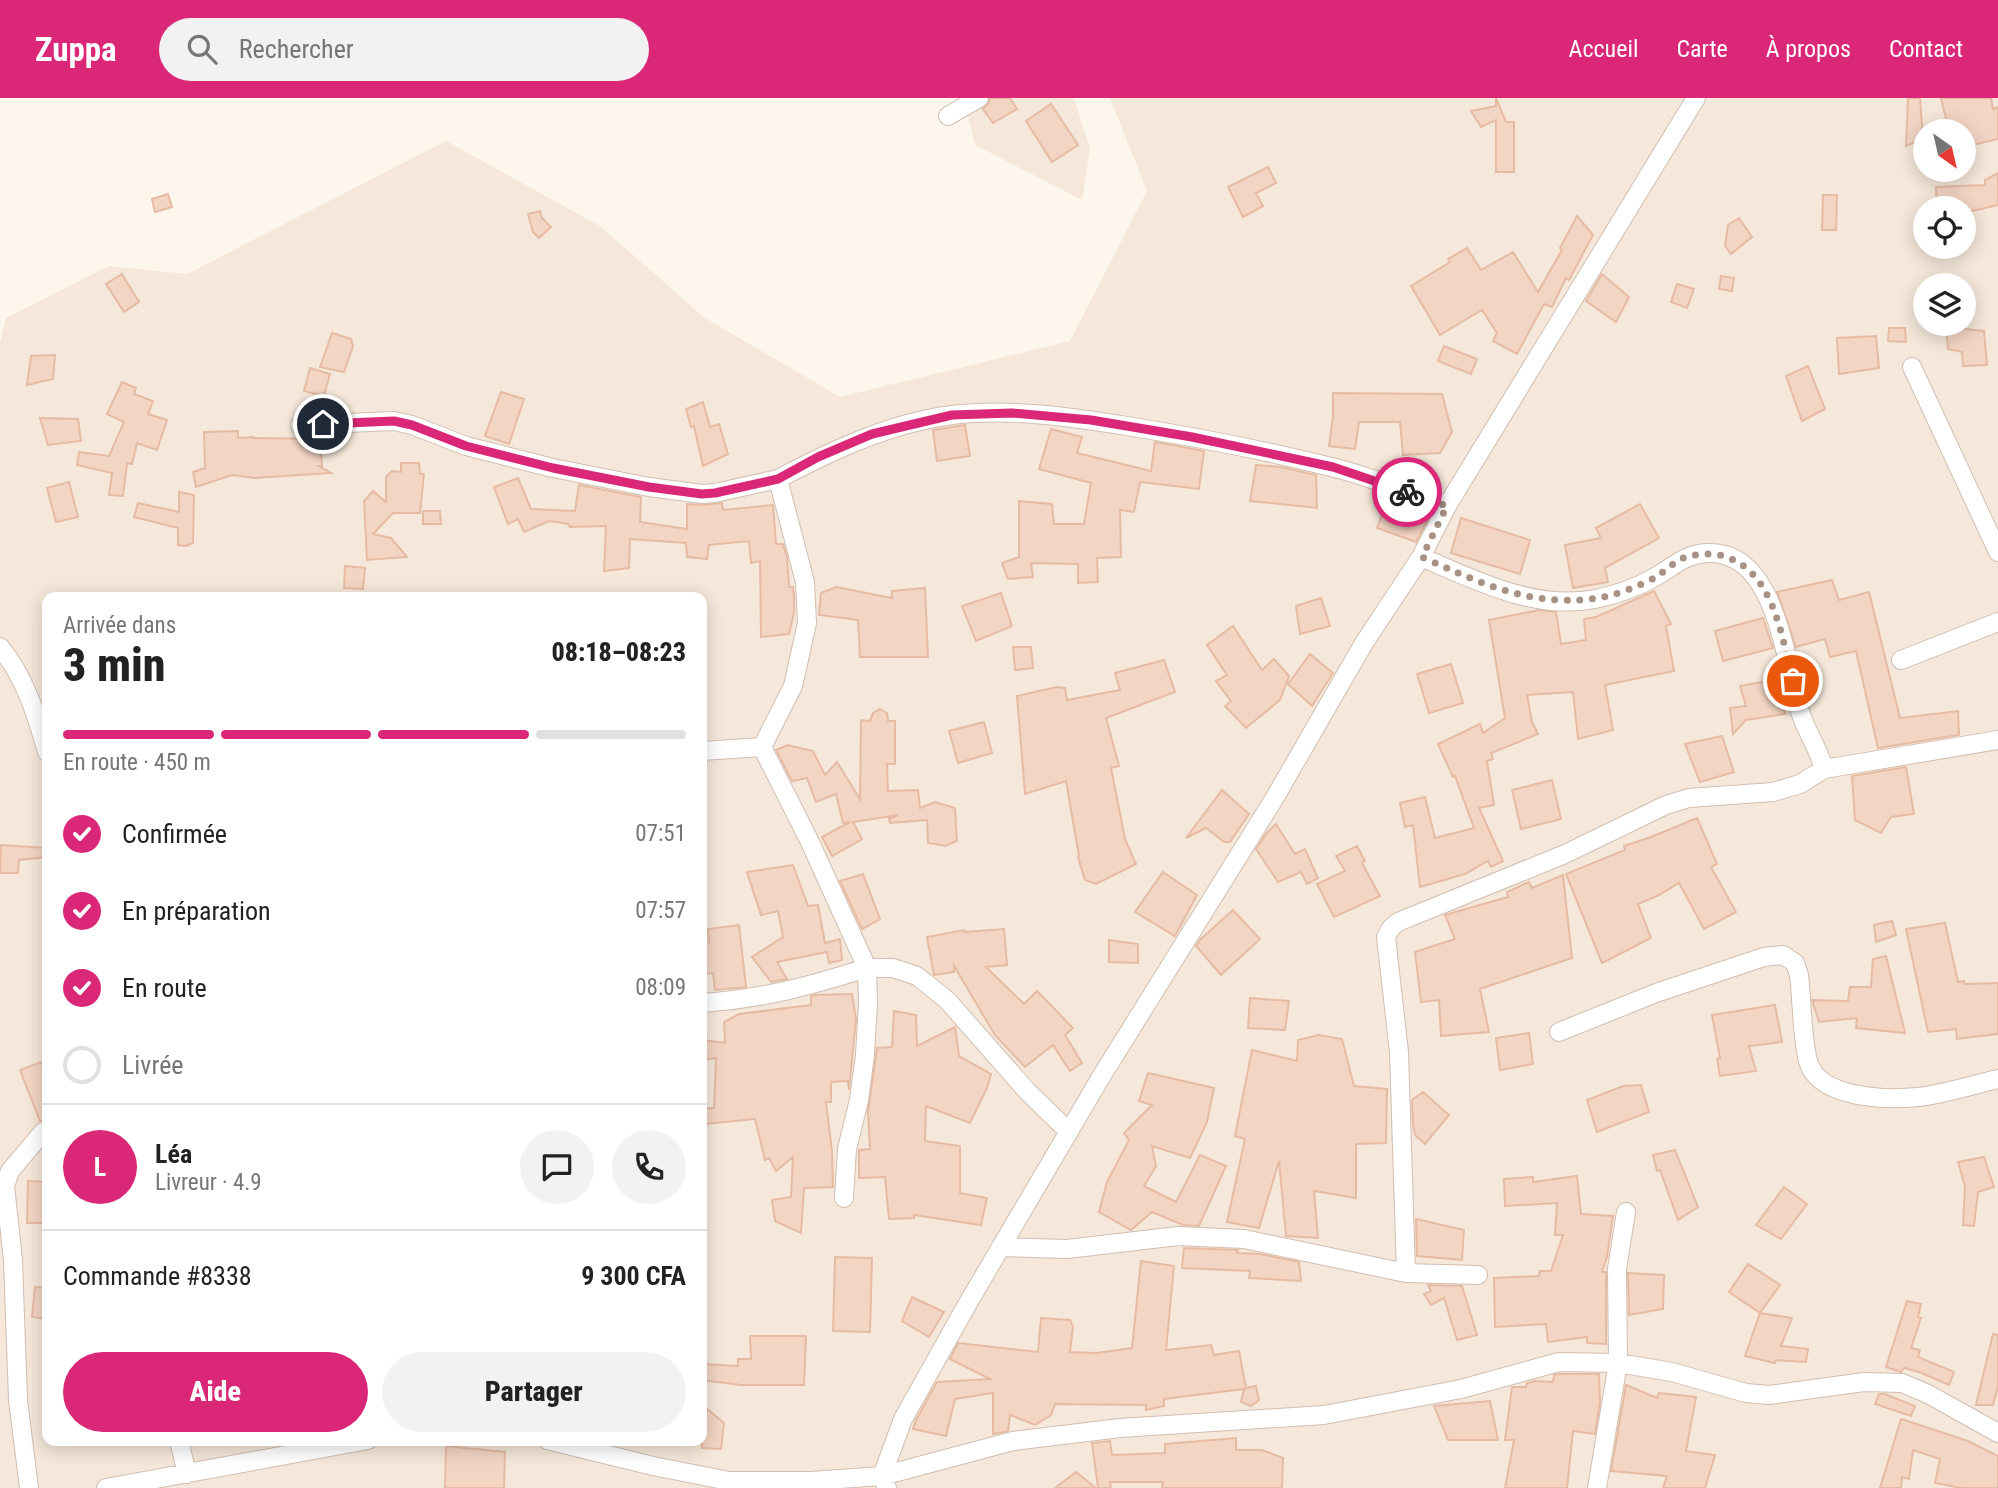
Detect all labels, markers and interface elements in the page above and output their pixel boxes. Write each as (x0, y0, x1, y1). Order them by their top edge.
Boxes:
search box (159, 18, 649, 81)
text: Zuppa (35, 30, 117, 69)
icon: search (183, 30, 221, 68)
text: Rechercher (239, 34, 354, 64)
text: Accueil (1569, 35, 1638, 63)
text: Carte (1676, 35, 1728, 63)
text: À propos (1766, 35, 1851, 63)
text: Contact (1889, 35, 1963, 63)
north arrow (1913, 119, 1976, 182)
map controls (1913, 119, 1976, 336)
button: locate (1913, 196, 1976, 259)
button: layers (1913, 273, 1976, 336)
pin (293, 394, 353, 454)
icon: home (304, 405, 342, 443)
courier (1372, 457, 1442, 527)
icon: bike (1388, 473, 1426, 511)
text: Arrivée dans (63, 612, 176, 639)
text: 08:18–08:23 (552, 637, 686, 667)
text: 3 min (63, 638, 166, 692)
pin (1763, 651, 1823, 711)
icon: bag (1774, 662, 1812, 700)
text: En route · 450 m (63, 749, 211, 776)
icon: check (63, 815, 101, 853)
text: Confirmée (122, 819, 227, 849)
text: 07:51 (635, 820, 686, 847)
icon: check (63, 892, 101, 930)
text: En préparation (122, 896, 271, 926)
text: 07:57 (635, 897, 686, 924)
icon: check (63, 969, 101, 1007)
text: En route (122, 973, 207, 1003)
text: 08:09 (635, 974, 686, 1001)
text: Livrée (122, 1050, 184, 1080)
button: chat (520, 1130, 594, 1204)
button: phone (612, 1130, 686, 1204)
text: Léa (155, 1139, 192, 1169)
text: L (94, 1152, 106, 1182)
text: Livreur · 4.9 (155, 1169, 262, 1196)
text: Commande #8338 (63, 1261, 252, 1291)
text: 9 300 CFA (581, 1261, 686, 1291)
button: Aide (63, 1352, 368, 1432)
button: Partager (382, 1352, 686, 1432)

